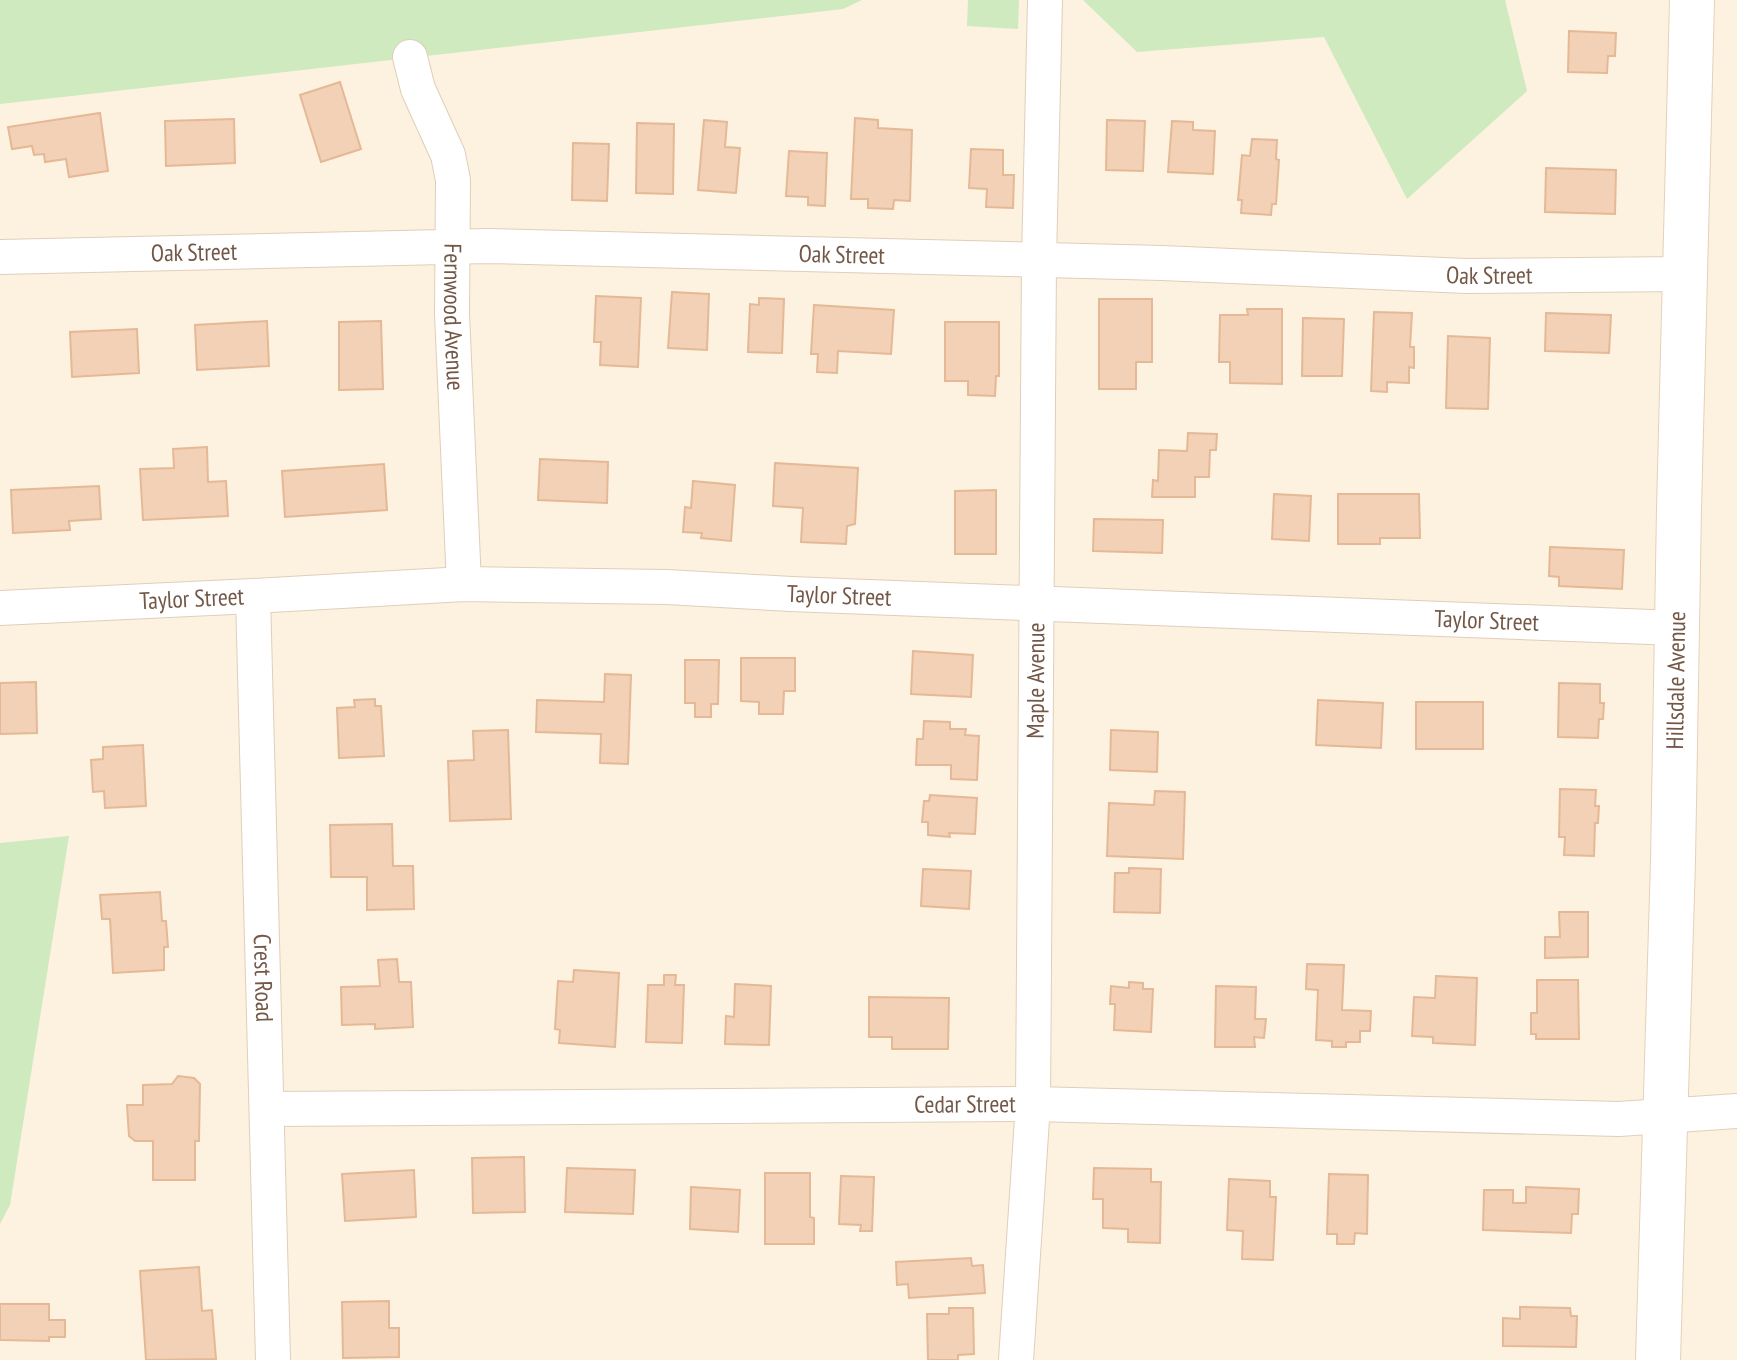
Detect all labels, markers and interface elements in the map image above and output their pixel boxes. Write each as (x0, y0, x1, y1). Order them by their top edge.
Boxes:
street label: Oak Street (150, 236, 238, 269)
street label: Oak Street (798, 238, 886, 271)
street label: Fernwood Avenue (437, 243, 471, 391)
street label: Oak Street (1446, 259, 1533, 291)
street label: Taylor Street (786, 578, 892, 613)
street label: Taylor Street (139, 580, 245, 616)
street label: Taylor Street (1434, 603, 1540, 638)
street label: Hillsdale Avenue (1659, 611, 1692, 750)
street label: Maple Avenue (1020, 622, 1051, 739)
street label: Crest Road (247, 933, 280, 1022)
street label: Cedar Street (914, 1088, 1016, 1120)

